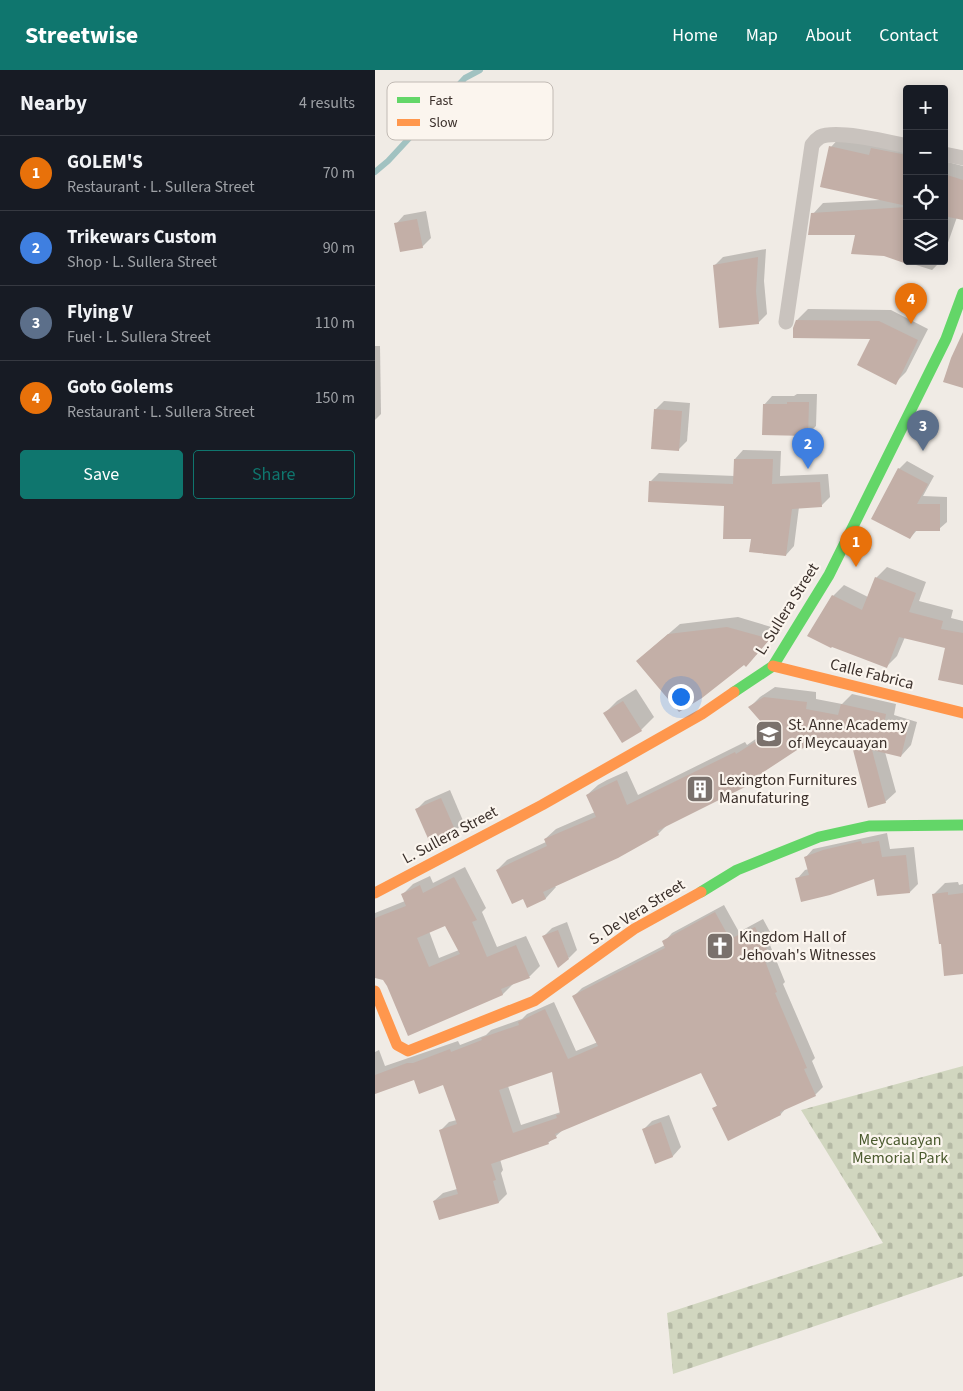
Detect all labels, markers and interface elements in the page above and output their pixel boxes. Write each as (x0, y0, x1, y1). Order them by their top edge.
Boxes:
text: Streetwise (25, 18, 138, 53)
text: Home (672, 23, 718, 48)
text: Map (746, 23, 778, 48)
text: About (806, 23, 851, 48)
text: Contact (879, 23, 938, 48)
legend (387, 82, 553, 140)
map controls (903, 85, 948, 265)
button: + (903, 85, 948, 130)
text: Nearby (20, 88, 87, 118)
text: Fast (429, 91, 453, 111)
text: 4 results (299, 92, 355, 114)
text: Slow (429, 113, 458, 133)
button: − (903, 130, 948, 175)
text: GOLEM'S (67, 149, 143, 176)
text: 1 (32, 162, 40, 184)
text: 70 m (323, 162, 355, 184)
button: locate (903, 175, 948, 220)
text: Restaurant · L. Sullera Street (67, 176, 255, 198)
button: layers (903, 220, 948, 265)
text: Trikewars Custom (67, 224, 217, 251)
text: 2 (32, 237, 40, 259)
text: 90 m (323, 237, 355, 259)
text: Shop · L. Sullera Street (67, 251, 217, 273)
pin: 4 (895, 283, 927, 324)
text: Flying V (67, 299, 133, 326)
text: 3 (32, 312, 40, 334)
text: 110 m (315, 312, 355, 334)
text: Fuel · L. Sullera Street (67, 326, 211, 348)
text: Goto Golems (67, 374, 173, 401)
text: 4 (32, 387, 40, 409)
text: 150 m (315, 387, 355, 409)
text: Restaurant · L. Sullera Street (67, 401, 255, 423)
pin: 3 (907, 410, 939, 451)
pin: 2 (792, 428, 824, 469)
button: Save (20, 450, 183, 499)
button: Share (193, 450, 355, 499)
pin: 1 (840, 526, 872, 567)
street label: L. Sullera Street (750, 558, 824, 659)
street label: Calle Fabrica (828, 653, 916, 695)
your location (668, 684, 694, 710)
place label: St. Anne Academy of Meycauayan (788, 714, 908, 754)
school or university icon: St. Anne Academy of Meycauayan (754, 719, 784, 749)
place label: Lexington Furnitures Manufaturing (719, 769, 857, 809)
building icon: Lexington Furnitures Manufaturing (685, 774, 715, 804)
street label: L. Sullera Street (399, 800, 502, 869)
street label: S. De Vera Street (585, 873, 690, 950)
place label: Kingdom Hall of Jehovah's Witnesses (739, 926, 876, 966)
church icon: Kingdom Hall of Jehovah's Witnesses (705, 931, 735, 961)
park label: Meycauayan Memorial Park (852, 1129, 948, 1169)

